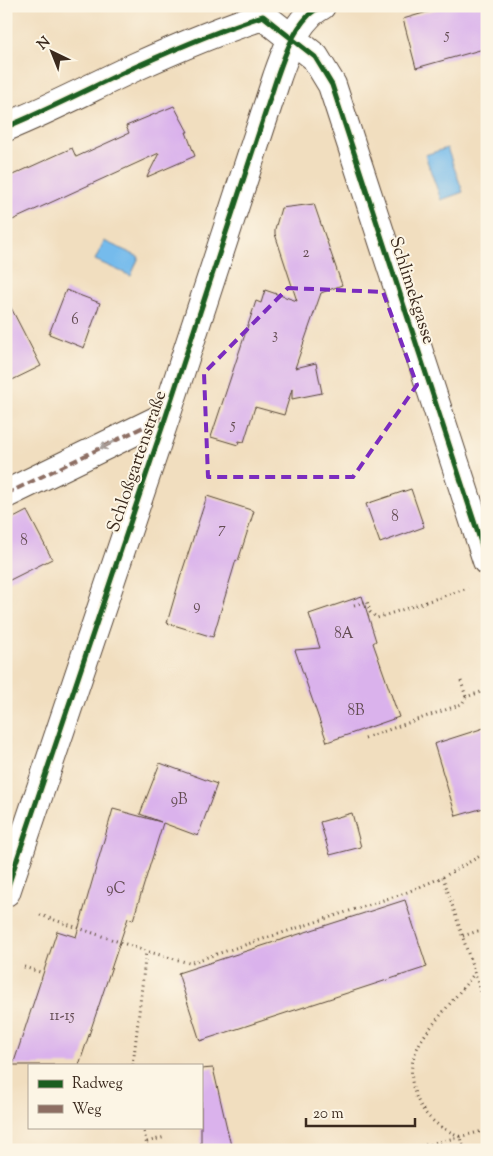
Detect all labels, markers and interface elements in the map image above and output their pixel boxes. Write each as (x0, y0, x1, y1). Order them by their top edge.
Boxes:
house number: 5 (443, 25, 450, 46)
north arrow (28, 28, 78, 78)
text: N (34, 33, 55, 55)
street label: Schlimekgasse (381, 234, 441, 348)
house number: 2 (302, 243, 310, 264)
house number: 6 (71, 310, 79, 331)
house number: 3 (272, 325, 278, 346)
street label: Schloßgartenstraße (101, 387, 174, 536)
house number: 5 (229, 415, 236, 436)
one-way arrow (100, 441, 115, 450)
house number: 8 (391, 507, 399, 528)
house number: 7 (218, 519, 226, 540)
house number: 8 (20, 531, 28, 552)
house number: 9 (193, 596, 201, 617)
house number: 8A (334, 624, 354, 645)
house number: 8B (348, 701, 365, 722)
house number: 9B (171, 790, 188, 811)
house number: 9C (106, 879, 126, 900)
house number: 11-15 (49, 1006, 75, 1027)
legend (28, 1064, 202, 1128)
text: Radweg (72, 1074, 123, 1095)
scale bar (306, 1096, 414, 1128)
text: Weg (72, 1100, 102, 1121)
text: 20 m (313, 1104, 344, 1125)

